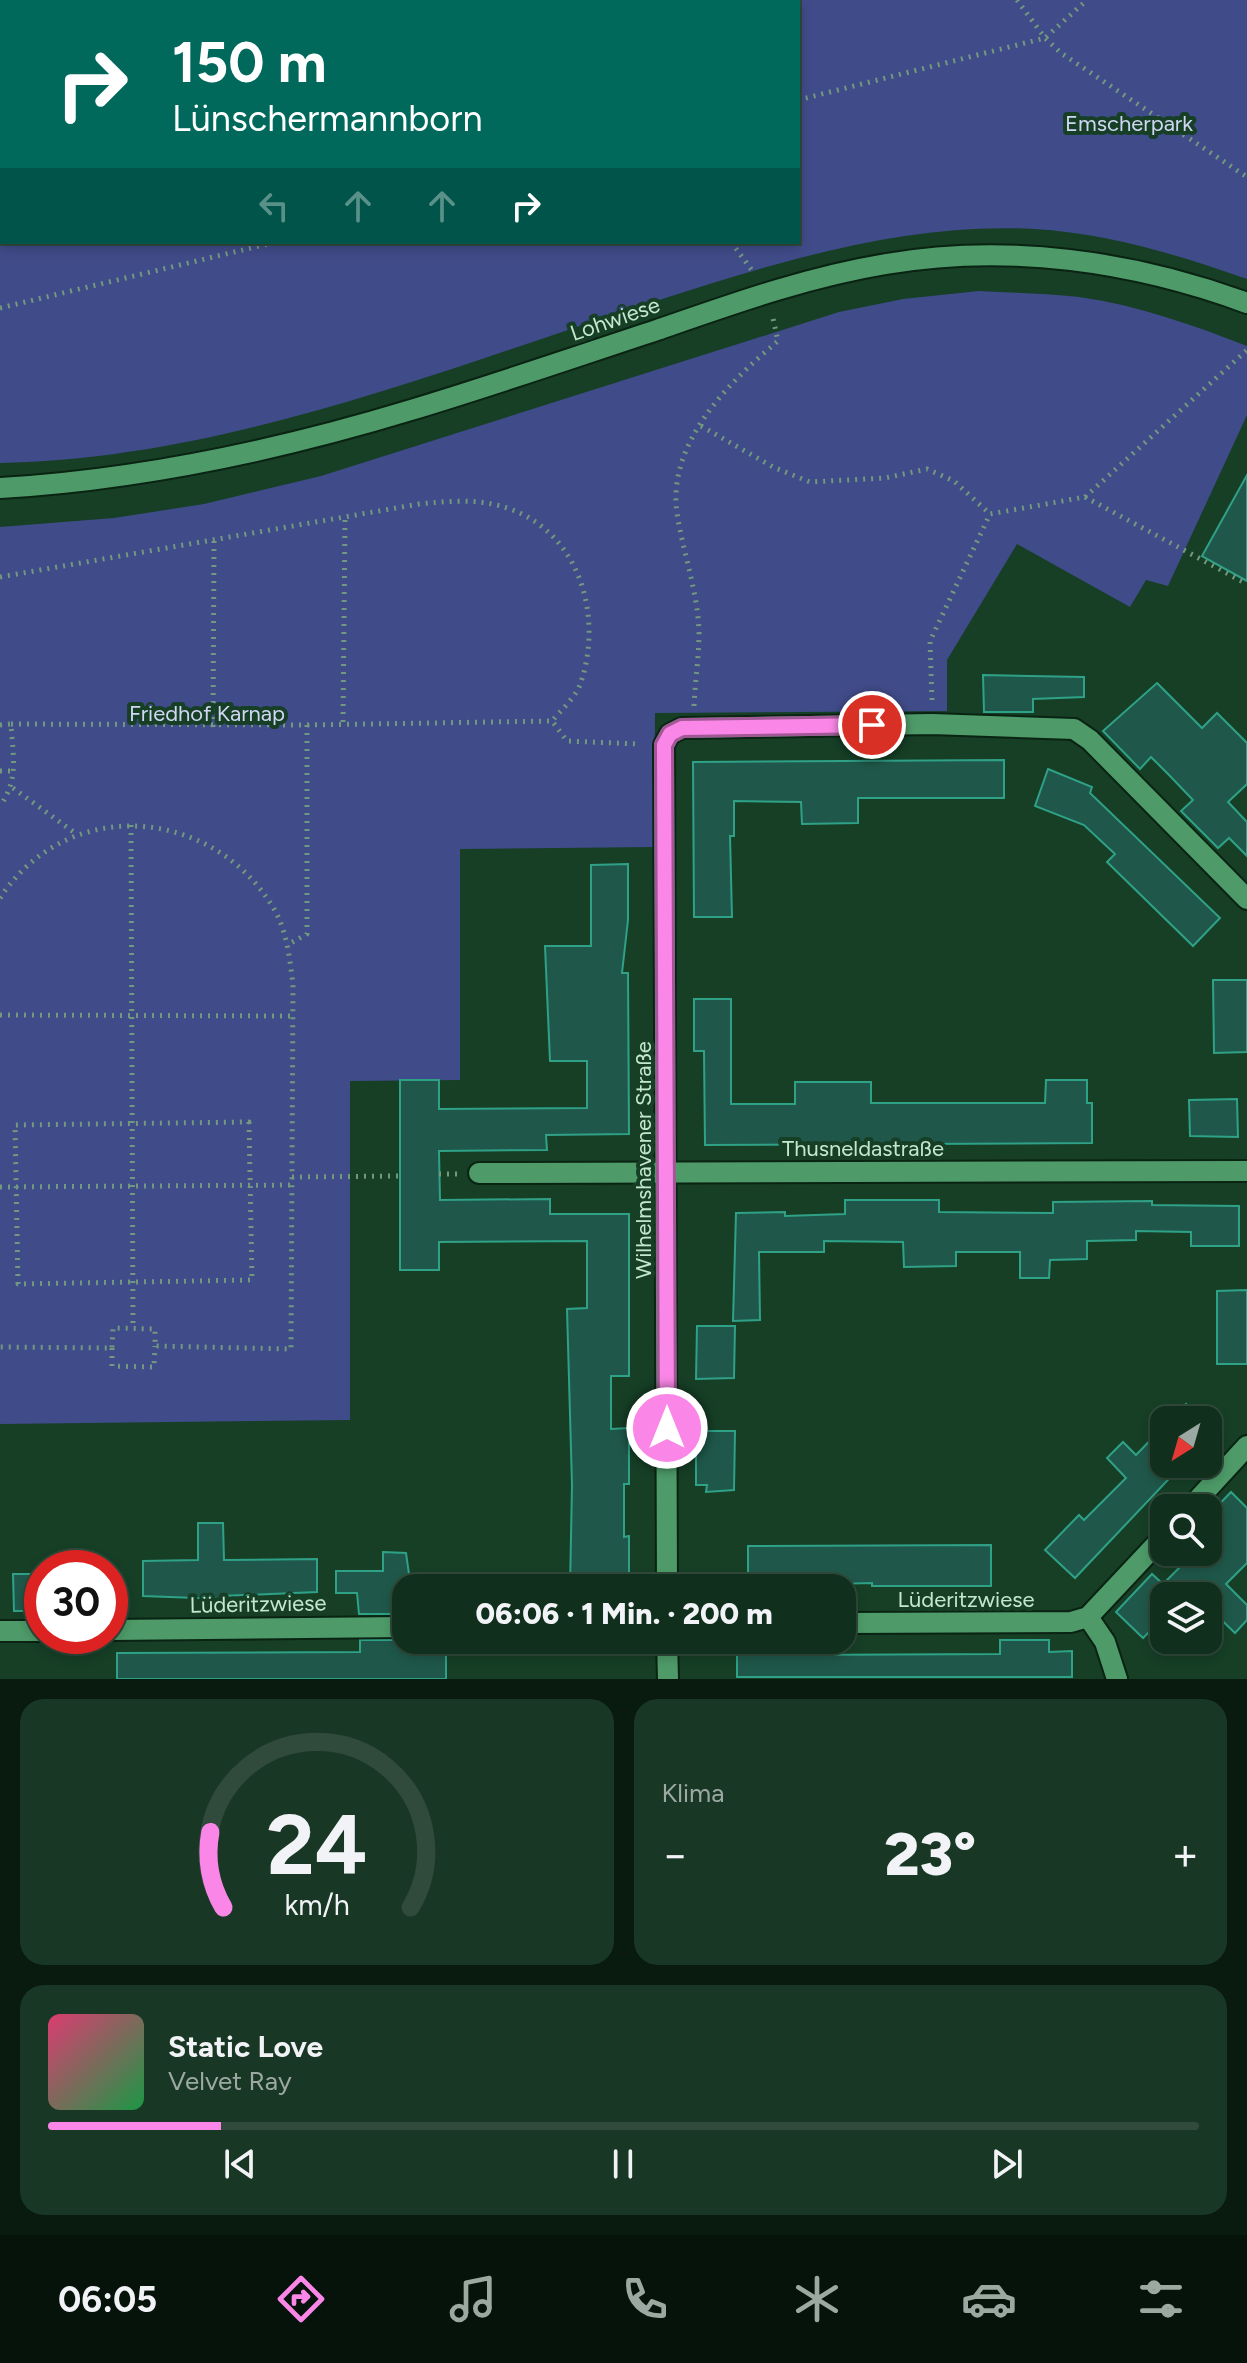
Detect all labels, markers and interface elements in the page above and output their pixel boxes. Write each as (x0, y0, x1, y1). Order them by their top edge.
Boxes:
text: 150 m (172, 29, 327, 96)
icon: right (40, 32, 144, 136)
text: Lünschermannborn (172, 97, 482, 140)
park label: Emscherpark (1065, 110, 1193, 137)
icon: left (252, 184, 296, 228)
icon: ahead (336, 184, 380, 228)
icon: ahead (420, 184, 464, 228)
icon: right (504, 184, 548, 228)
street label: Lohwiese (567, 291, 663, 347)
pin (838, 691, 906, 759)
park label: Friedhof Karnap (129, 700, 285, 727)
icon: arrive (850, 703, 894, 747)
street label: Wilhelmshavener Straße (630, 1041, 657, 1279)
street label: Thusneldastraße (782, 1135, 944, 1162)
position arrow (625, 1386, 709, 1470)
north arrow (1150, 1406, 1222, 1478)
map controls (1150, 1406, 1222, 1654)
button: search (1150, 1494, 1222, 1566)
speed limit sign: 30 (24, 1550, 128, 1654)
button: layers (1150, 1582, 1222, 1654)
street label: Lüderitzwiese (898, 1586, 1034, 1613)
street label: Lüderitzwiese (189, 1589, 327, 1619)
text: 06:06 · 1 Min. · 200 m (475, 1595, 773, 1632)
text: Klima (662, 1777, 725, 1809)
text: 24 (266, 1795, 367, 1895)
text: 23° (884, 1818, 976, 1890)
text: − (662, 1828, 689, 1881)
text: + (1172, 1828, 1199, 1881)
text: km/h (284, 1888, 349, 1922)
text: Static Love (168, 2028, 323, 2065)
text: Velvet Ray (168, 2065, 292, 2097)
icon: previous (218, 2142, 262, 2186)
icon: pause (601, 2142, 645, 2186)
icon: next (985, 2142, 1029, 2186)
icon: directions (273, 2271, 329, 2327)
icon: music (445, 2271, 501, 2327)
icon: phone (617, 2271, 673, 2327)
icon: climate (789, 2271, 845, 2327)
icon: car (961, 2271, 1017, 2327)
icon: filters (1133, 2271, 1189, 2327)
text: 06:05 (58, 2278, 157, 2321)

